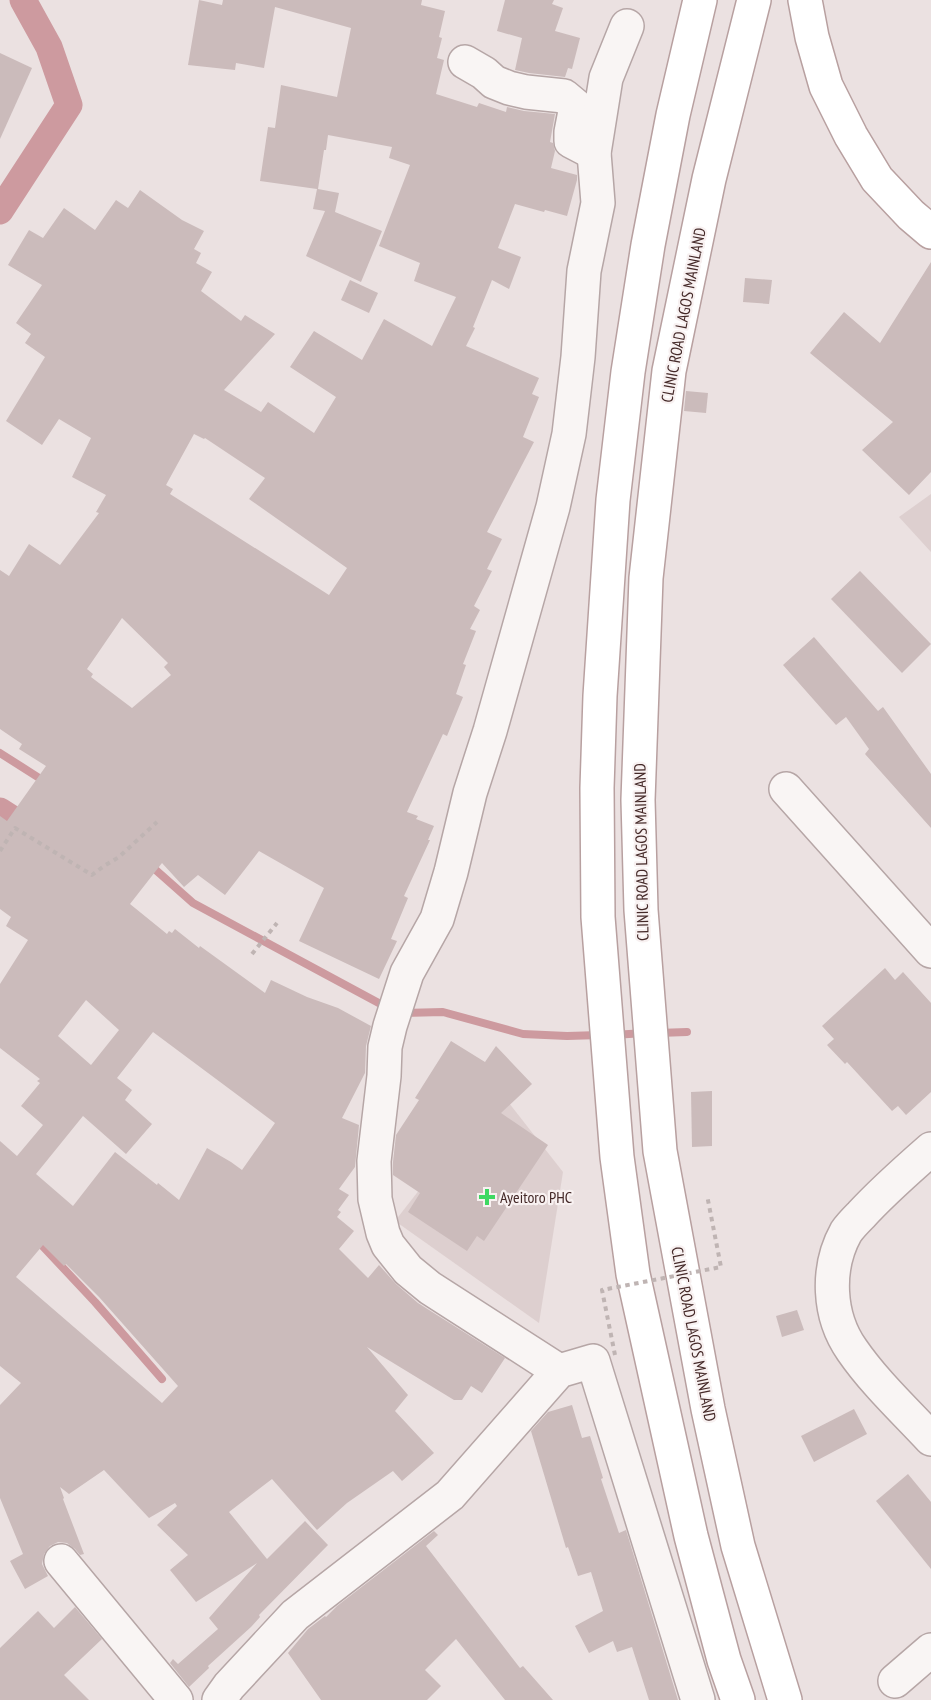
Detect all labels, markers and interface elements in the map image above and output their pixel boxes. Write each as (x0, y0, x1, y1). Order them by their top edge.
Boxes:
street label: CLINIC ROAD LAGOS MAINLAND (656, 226, 710, 404)
street label: CLINIC ROAD LAGOS MAINLAND (629, 763, 653, 941)
place label: Ayeitoro PHC (500, 1187, 572, 1207)
marker: Ayeitoro PHC (478, 1188, 496, 1206)
street label: CLINIC ROAD LAGOS MAINLAND (667, 1245, 721, 1423)

